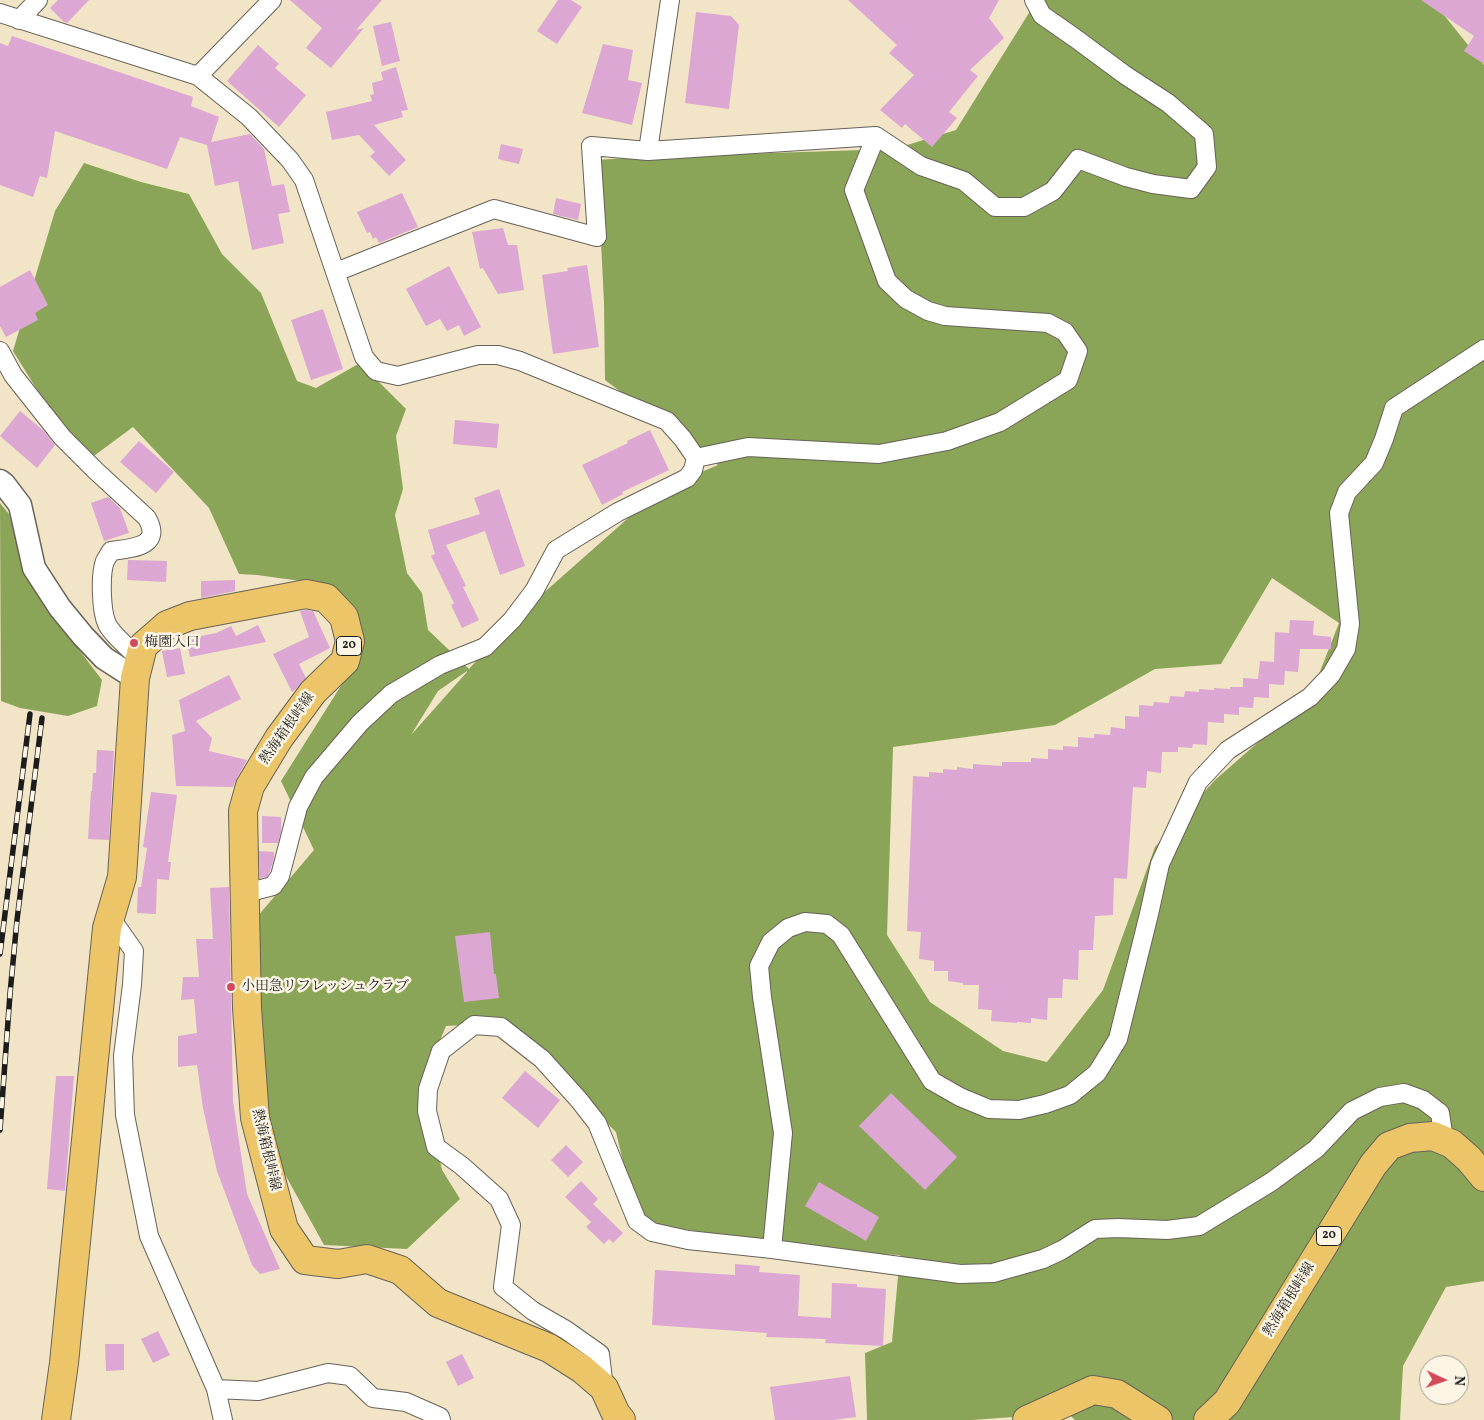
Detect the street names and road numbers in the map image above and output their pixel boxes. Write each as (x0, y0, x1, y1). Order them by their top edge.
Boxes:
road number: 20 (336, 636, 362, 656)
street label: 熱海箱根峠線 (257, 690, 319, 768)
street label: 熱海箱根峠線 (247, 1107, 283, 1193)
road number: 20 (1316, 1226, 1342, 1246)
street label: 熱海箱根峠線 (1261, 1260, 1319, 1340)

